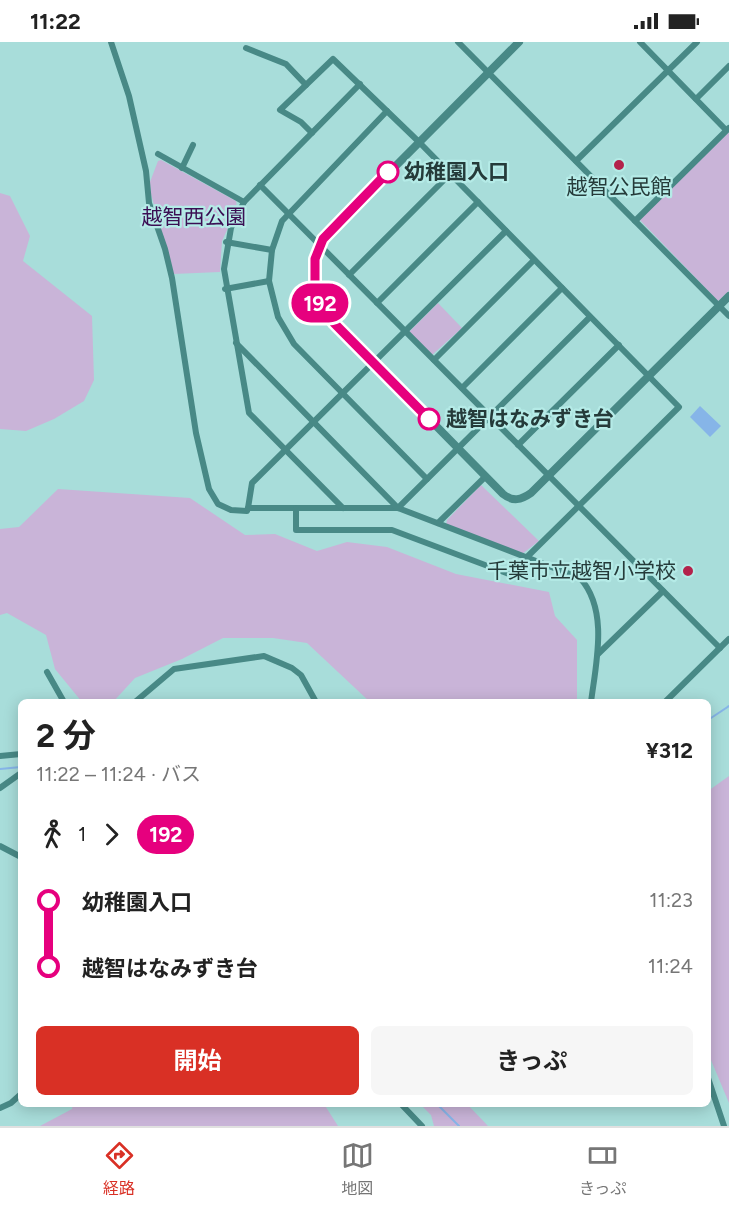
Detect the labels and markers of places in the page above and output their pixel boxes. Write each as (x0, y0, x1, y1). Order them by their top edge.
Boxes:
marker: 越智公民館 (612, 158, 626, 172)
place label: 幼稚園入口 (404, 159, 509, 184)
marker: 幼稚園入口 (377, 161, 399, 183)
place label: 越智公民館 (567, 174, 672, 199)
place label: 越智はなみずき台 (446, 406, 614, 431)
marker: 越智はなみずき台 (418, 408, 440, 430)
place label: 千葉市立越智小学校 (487, 558, 676, 583)
marker: 千葉市立越智小学校 (681, 564, 695, 578)

